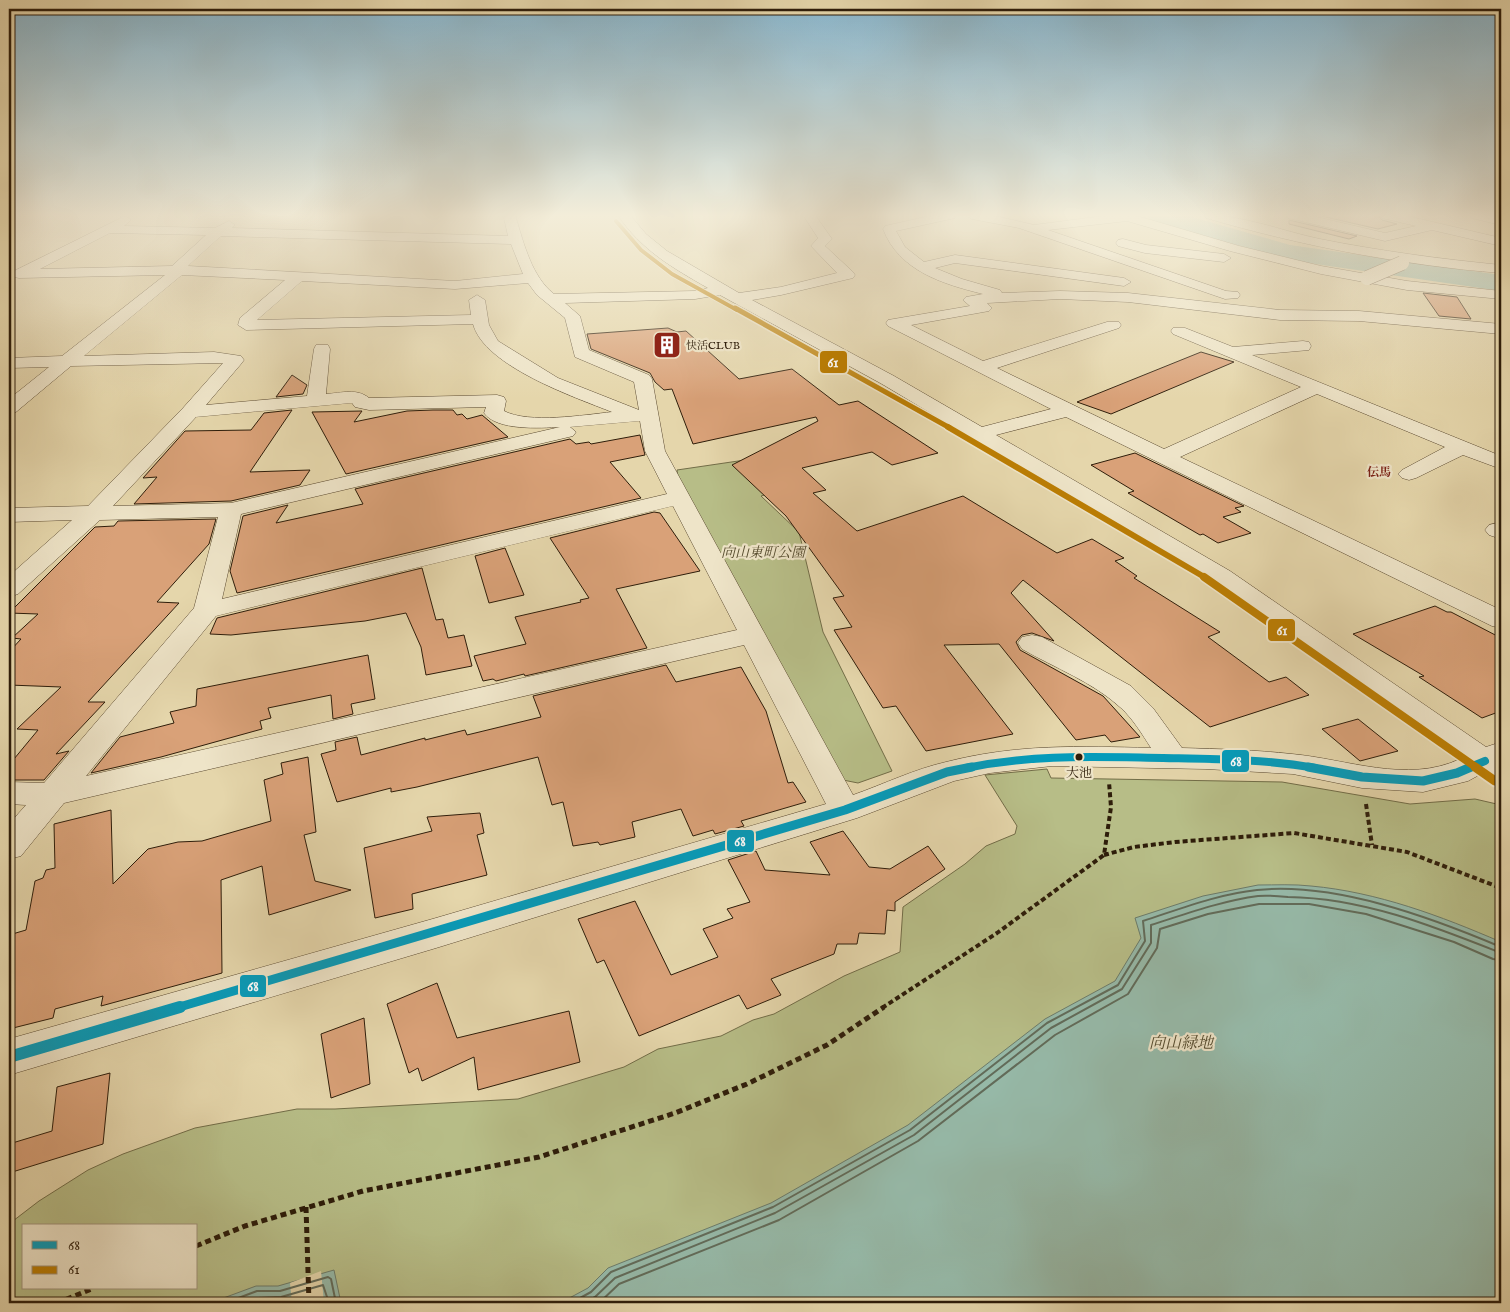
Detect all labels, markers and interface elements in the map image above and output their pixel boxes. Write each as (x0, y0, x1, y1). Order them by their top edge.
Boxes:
building icon: 快活CLUB (652, 330, 682, 360)
place label: 快活CLUB (686, 339, 740, 353)
line badge: 61 (819, 350, 848, 374)
text: 61 (827, 354, 839, 372)
district label: 伝馬 (1367, 465, 1391, 480)
park label: 向山東町公園 (721, 544, 807, 562)
line badge: 61 (1267, 618, 1296, 642)
text: 61 (1276, 622, 1288, 640)
line badge: 68 (1221, 749, 1250, 773)
marker: 大池 (1074, 752, 1084, 762)
text: 68 (1230, 753, 1242, 771)
place label: 大池 (1066, 765, 1092, 782)
line badge: 68 (726, 829, 755, 853)
text: 68 (734, 833, 746, 851)
line badge: 68 (239, 974, 267, 998)
text: 68 (247, 978, 259, 996)
park label: 向山緑地 (1149, 1034, 1215, 1054)
legend (22, 1224, 198, 1290)
text: 68 (68, 1236, 80, 1255)
text: 61 (68, 1260, 80, 1279)

